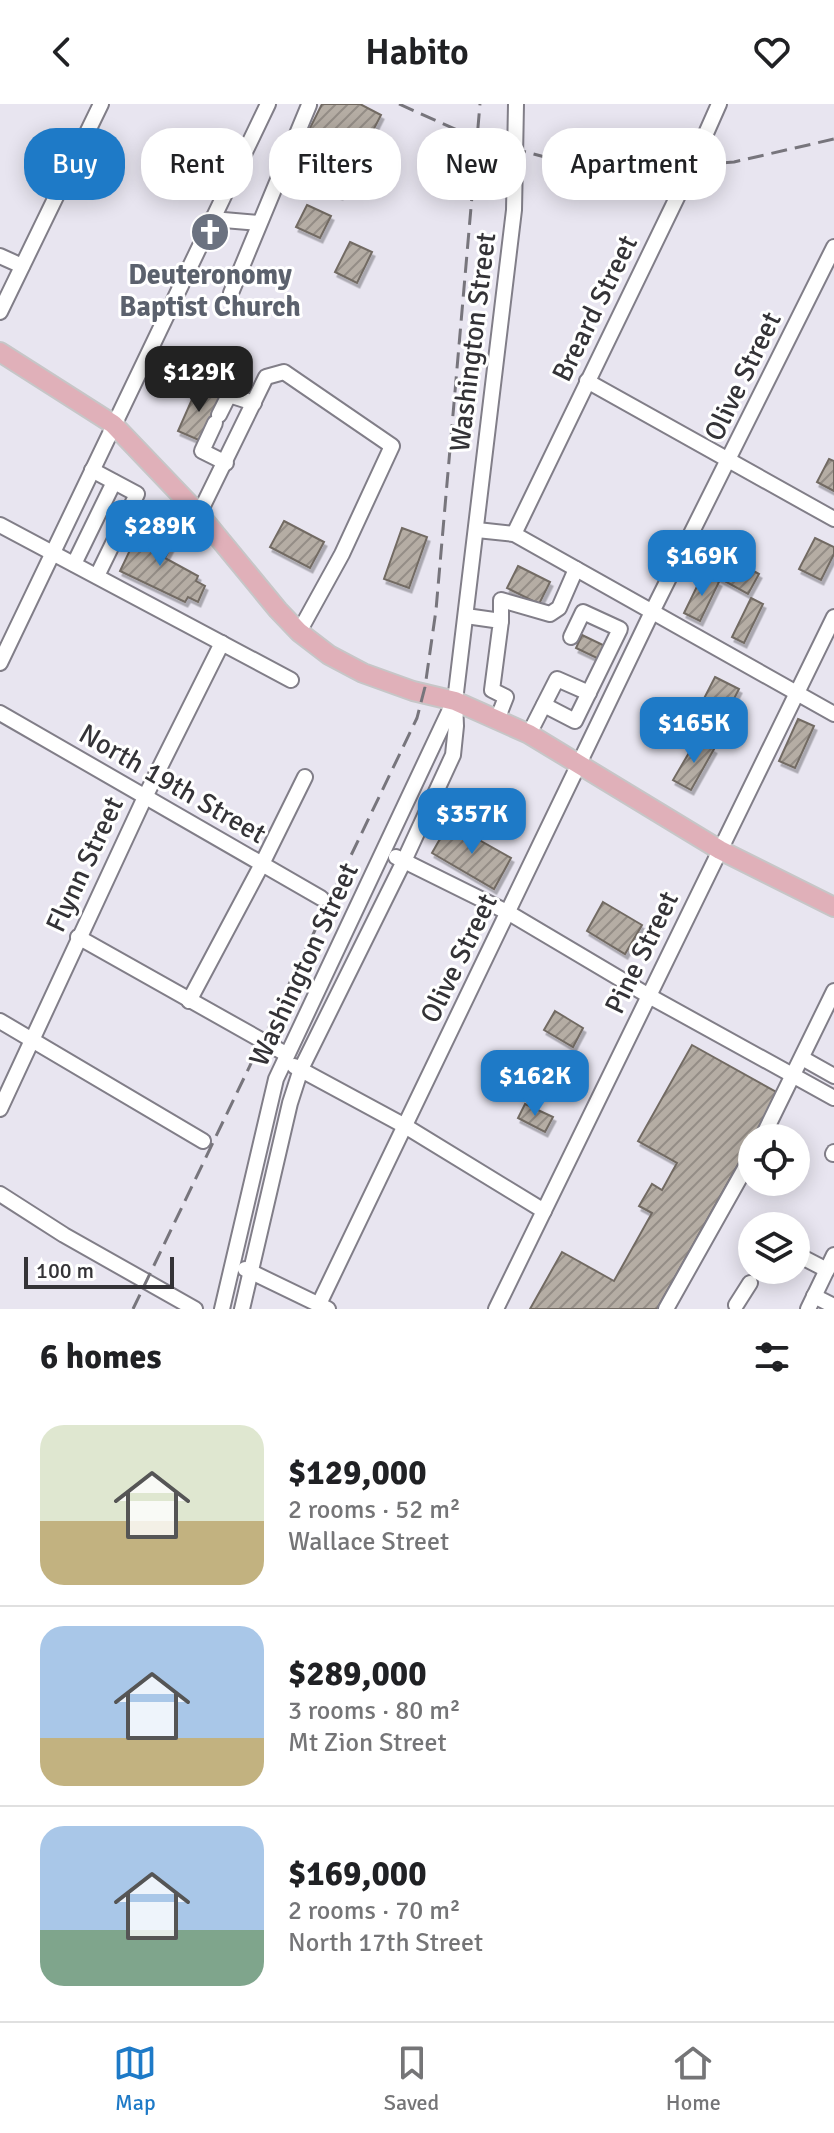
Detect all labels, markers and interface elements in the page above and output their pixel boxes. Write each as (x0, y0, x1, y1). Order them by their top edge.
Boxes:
icon: back (40, 30, 84, 74)
text: Habito (365, 30, 469, 75)
icon: heart (750, 30, 794, 74)
chip: Buy (24, 128, 125, 200)
chip: Rent (141, 128, 253, 200)
chip: Filters (269, 128, 401, 200)
chip: New (417, 128, 526, 200)
chip: Apartment (542, 128, 726, 200)
church icon: Deuteronomy Baptist Church (189, 211, 231, 253)
street label: Washington Street (443, 230, 503, 454)
street label: Breard Street (545, 230, 645, 387)
place label: Deuteronomy Baptist Church (119, 258, 301, 324)
street label: Olive Street (697, 306, 789, 447)
pin: $129K (143, 346, 255, 414)
text: $129K (163, 356, 235, 388)
pin: $289K (104, 500, 216, 568)
text: $289K (124, 510, 196, 542)
pin: $169K (646, 530, 758, 598)
text: $169K (666, 540, 738, 572)
pin: $165K (638, 697, 750, 765)
text: $165K (658, 707, 730, 739)
street label: North 19th Street (73, 717, 272, 851)
pin: $357K (416, 788, 528, 856)
street label: Flynn Street (39, 791, 131, 937)
text: $357K (436, 798, 508, 830)
street label: Washington Street (242, 857, 366, 1072)
street label: Pine Street (598, 886, 686, 1019)
street label: Olive Street (413, 888, 505, 1029)
pin: $162K (479, 1050, 591, 1118)
text: $162K (499, 1060, 571, 1092)
map controls (738, 1124, 810, 1284)
button: locate (738, 1124, 810, 1196)
button: layers (738, 1212, 810, 1284)
scale bar (24, 1253, 174, 1289)
text: 100 m (36, 1257, 94, 1284)
icon: filters (750, 1335, 794, 1379)
text: 6 homes (40, 1336, 161, 1378)
text: $129,000 (288, 1452, 427, 1494)
icon: home (104, 1457, 200, 1553)
text: 2 rooms · 52 m² (288, 1494, 461, 1526)
text: Wallace Street (288, 1526, 449, 1558)
text: $289,000 (288, 1653, 427, 1695)
icon: home (104, 1658, 200, 1754)
text: 3 rooms · 80 m² (288, 1695, 461, 1727)
text: Mt Zion Street (288, 1727, 447, 1759)
text: $169,000 (288, 1853, 427, 1895)
icon: home (104, 1858, 200, 1954)
text: 2 rooms · 70 m² (288, 1895, 461, 1927)
text: North 17th Street (288, 1927, 483, 1959)
tab: Map (113, 2041, 157, 2116)
tab: Saved (384, 2041, 439, 2116)
tab: Home (666, 2041, 721, 2116)

